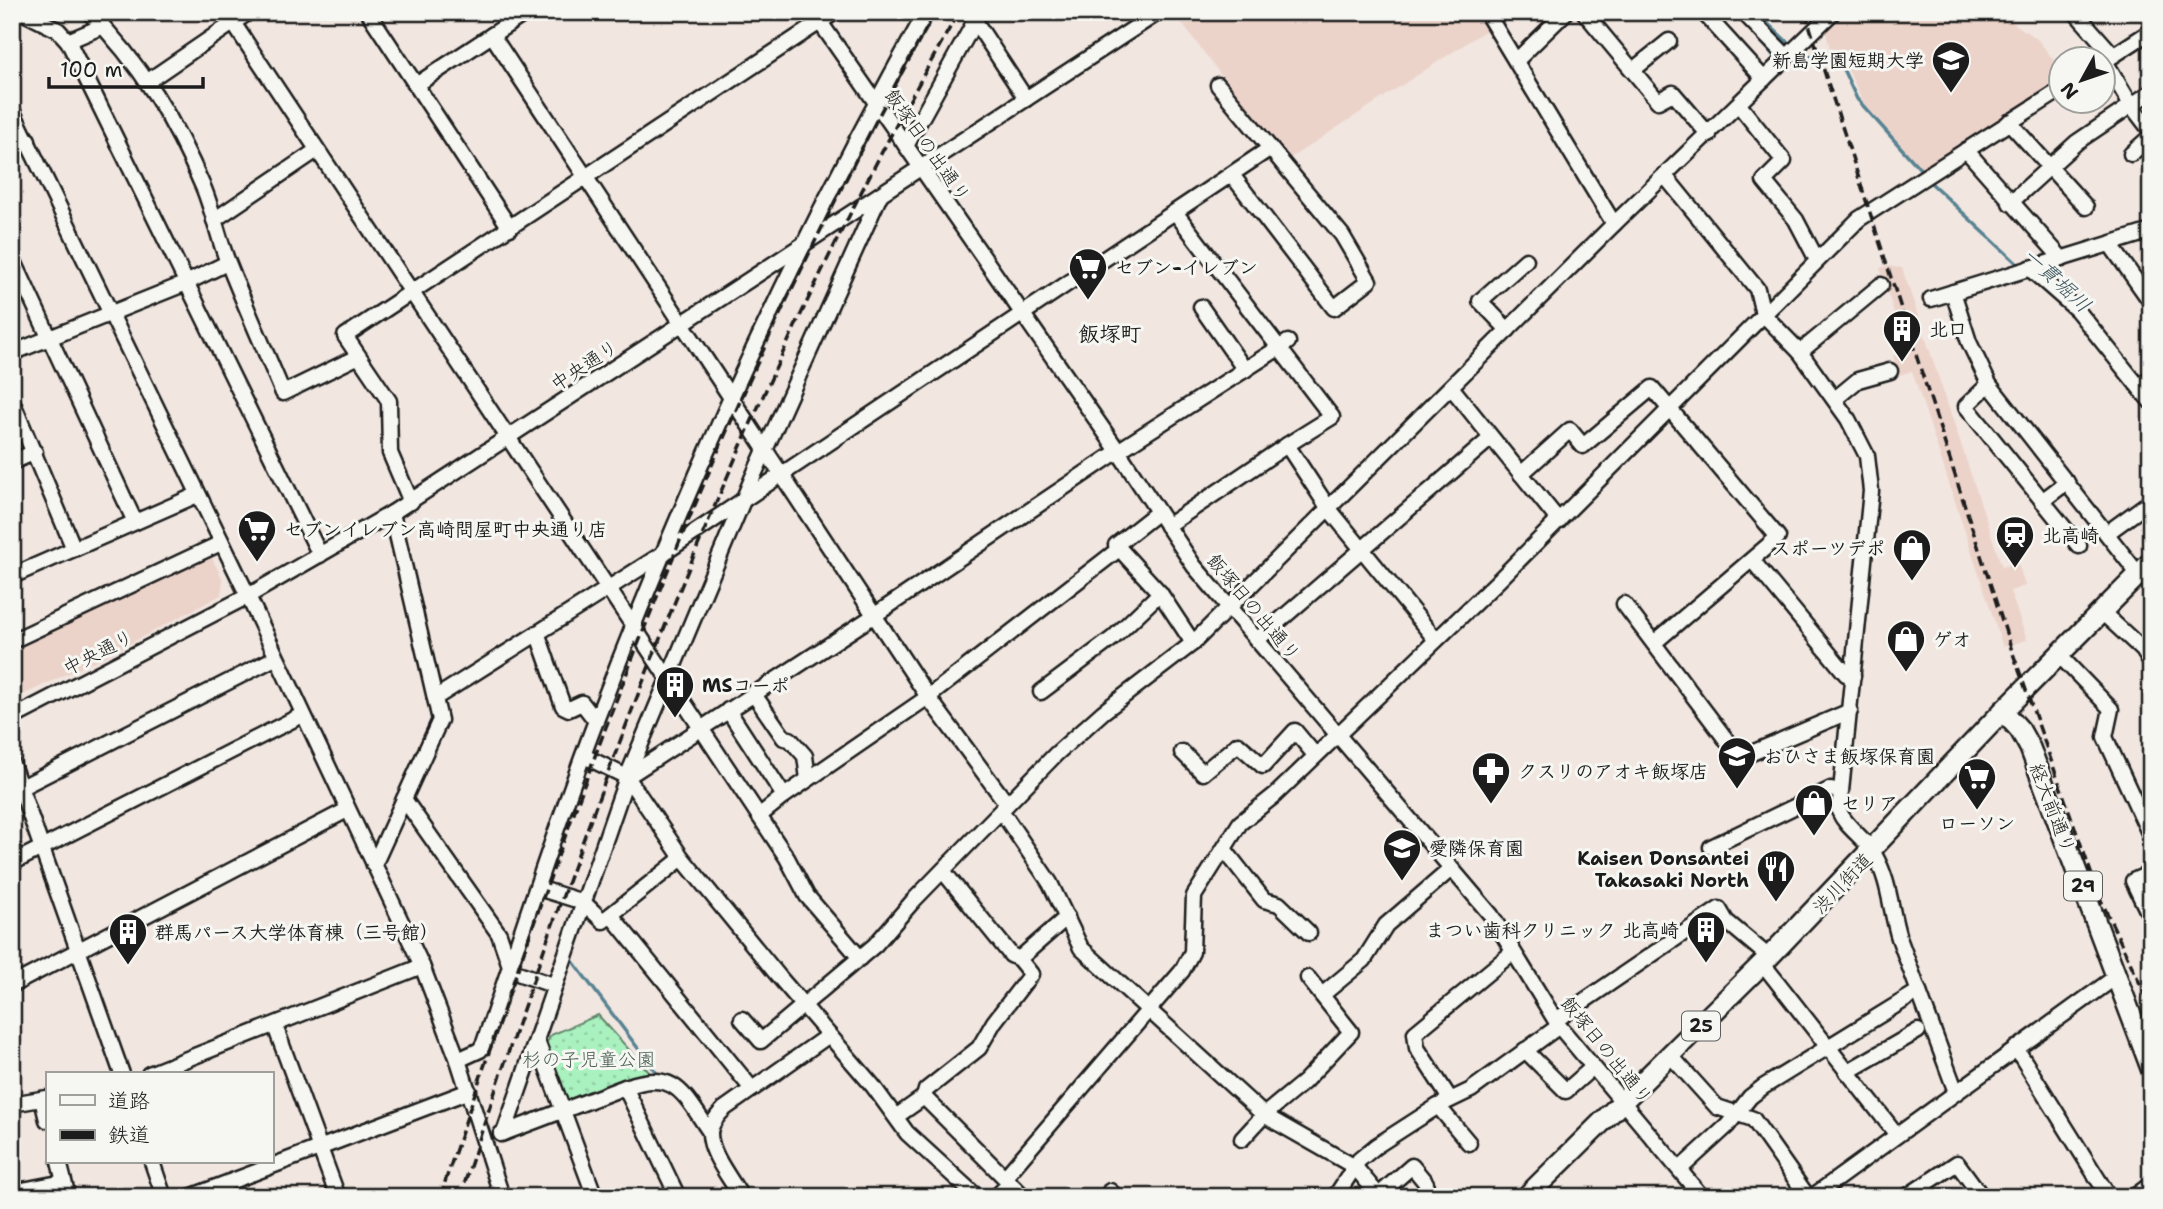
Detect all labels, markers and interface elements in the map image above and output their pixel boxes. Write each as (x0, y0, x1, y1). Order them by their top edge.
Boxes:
school or university icon: 新島学園短期大学 (1930, 39, 1972, 94)
scale bar (49, 46, 203, 90)
north arrow (2048, 46, 2118, 116)
place label: 新島学園短期大学 (1772, 48, 1924, 73)
text: 100 m (60, 56, 123, 84)
text: N (2055, 77, 2084, 104)
street label: 飯塚日の出通り (879, 84, 976, 207)
water label: 一貫堀川 (2017, 241, 2097, 319)
supermarket icon: セブン-イレブン (1067, 246, 1109, 301)
place label: セブン-イレブン (1115, 255, 1258, 280)
building icon: 北口 (1881, 308, 1923, 363)
place label: 北口 (1929, 317, 1967, 342)
district label: 飯塚町 (1079, 320, 1142, 348)
street label: 中央通り (546, 334, 623, 397)
supermarket icon: セブンイレブン高崎問屋町中央通り店 (236, 508, 278, 563)
station icon: 北高崎 (1994, 514, 2036, 569)
place label: セブンイレブン高崎問屋町中央通り店 (284, 517, 607, 542)
place label: 北高崎 (2042, 523, 2099, 548)
shop icon: スポーツデポ (1891, 527, 1933, 582)
place label: スポーツデポ (1771, 536, 1885, 561)
street label: 飯塚日の出通り (1201, 548, 1306, 666)
shop icon: ゲオ (1885, 618, 1927, 673)
street label: 中央通り (59, 624, 138, 681)
place label: ゲオ (1933, 627, 1971, 652)
building icon: MSコーポ (654, 664, 696, 719)
place label: MSコーポ (702, 673, 789, 698)
school or university icon: おひさま飯塚保育園 (1716, 735, 1758, 790)
place label: おひさま飯塚保育園 (1764, 744, 1935, 769)
pharmacy icon: クスリのアオキ飯塚店 (1470, 750, 1512, 805)
supermarket icon: ローソン (1956, 756, 1998, 811)
place label: クスリのアオキ飯塚店 (1518, 759, 1708, 784)
street label: 経大前通り (2024, 759, 2081, 857)
shop icon: セリア (1793, 782, 1835, 837)
place label: セリア (1841, 791, 1898, 816)
place label: ローソン (1939, 811, 2015, 836)
school or university icon: 愛隣保育園 (1381, 827, 1423, 882)
place label: 愛隣保育園 (1429, 836, 1524, 861)
place label: Kaisen Donsantei Takasaki North (1577, 846, 1749, 893)
street label: 渋川街道 (1807, 847, 1878, 919)
restaurant icon: Kaisen Donsantei Takasaki North (1755, 848, 1797, 903)
road number: 29 (2064, 872, 2102, 900)
building icon: まつい歯科クリニック 北高崎 (1685, 909, 1727, 964)
building icon: 群馬パース大学体育棟（三号館） (107, 911, 149, 966)
place label: まつい歯科クリニック 北高崎 (1425, 918, 1679, 943)
place label: 群馬パース大学体育棟（三号館） (155, 920, 439, 945)
street label: 飯塚日の出通り (1555, 991, 1658, 1110)
road number: 25 (1682, 1012, 1720, 1041)
park label: 杉の子児童公園 (522, 1047, 656, 1072)
legend (46, 1072, 273, 1164)
text: 道路 (108, 1087, 150, 1115)
text: 鉄道 (108, 1121, 150, 1149)

